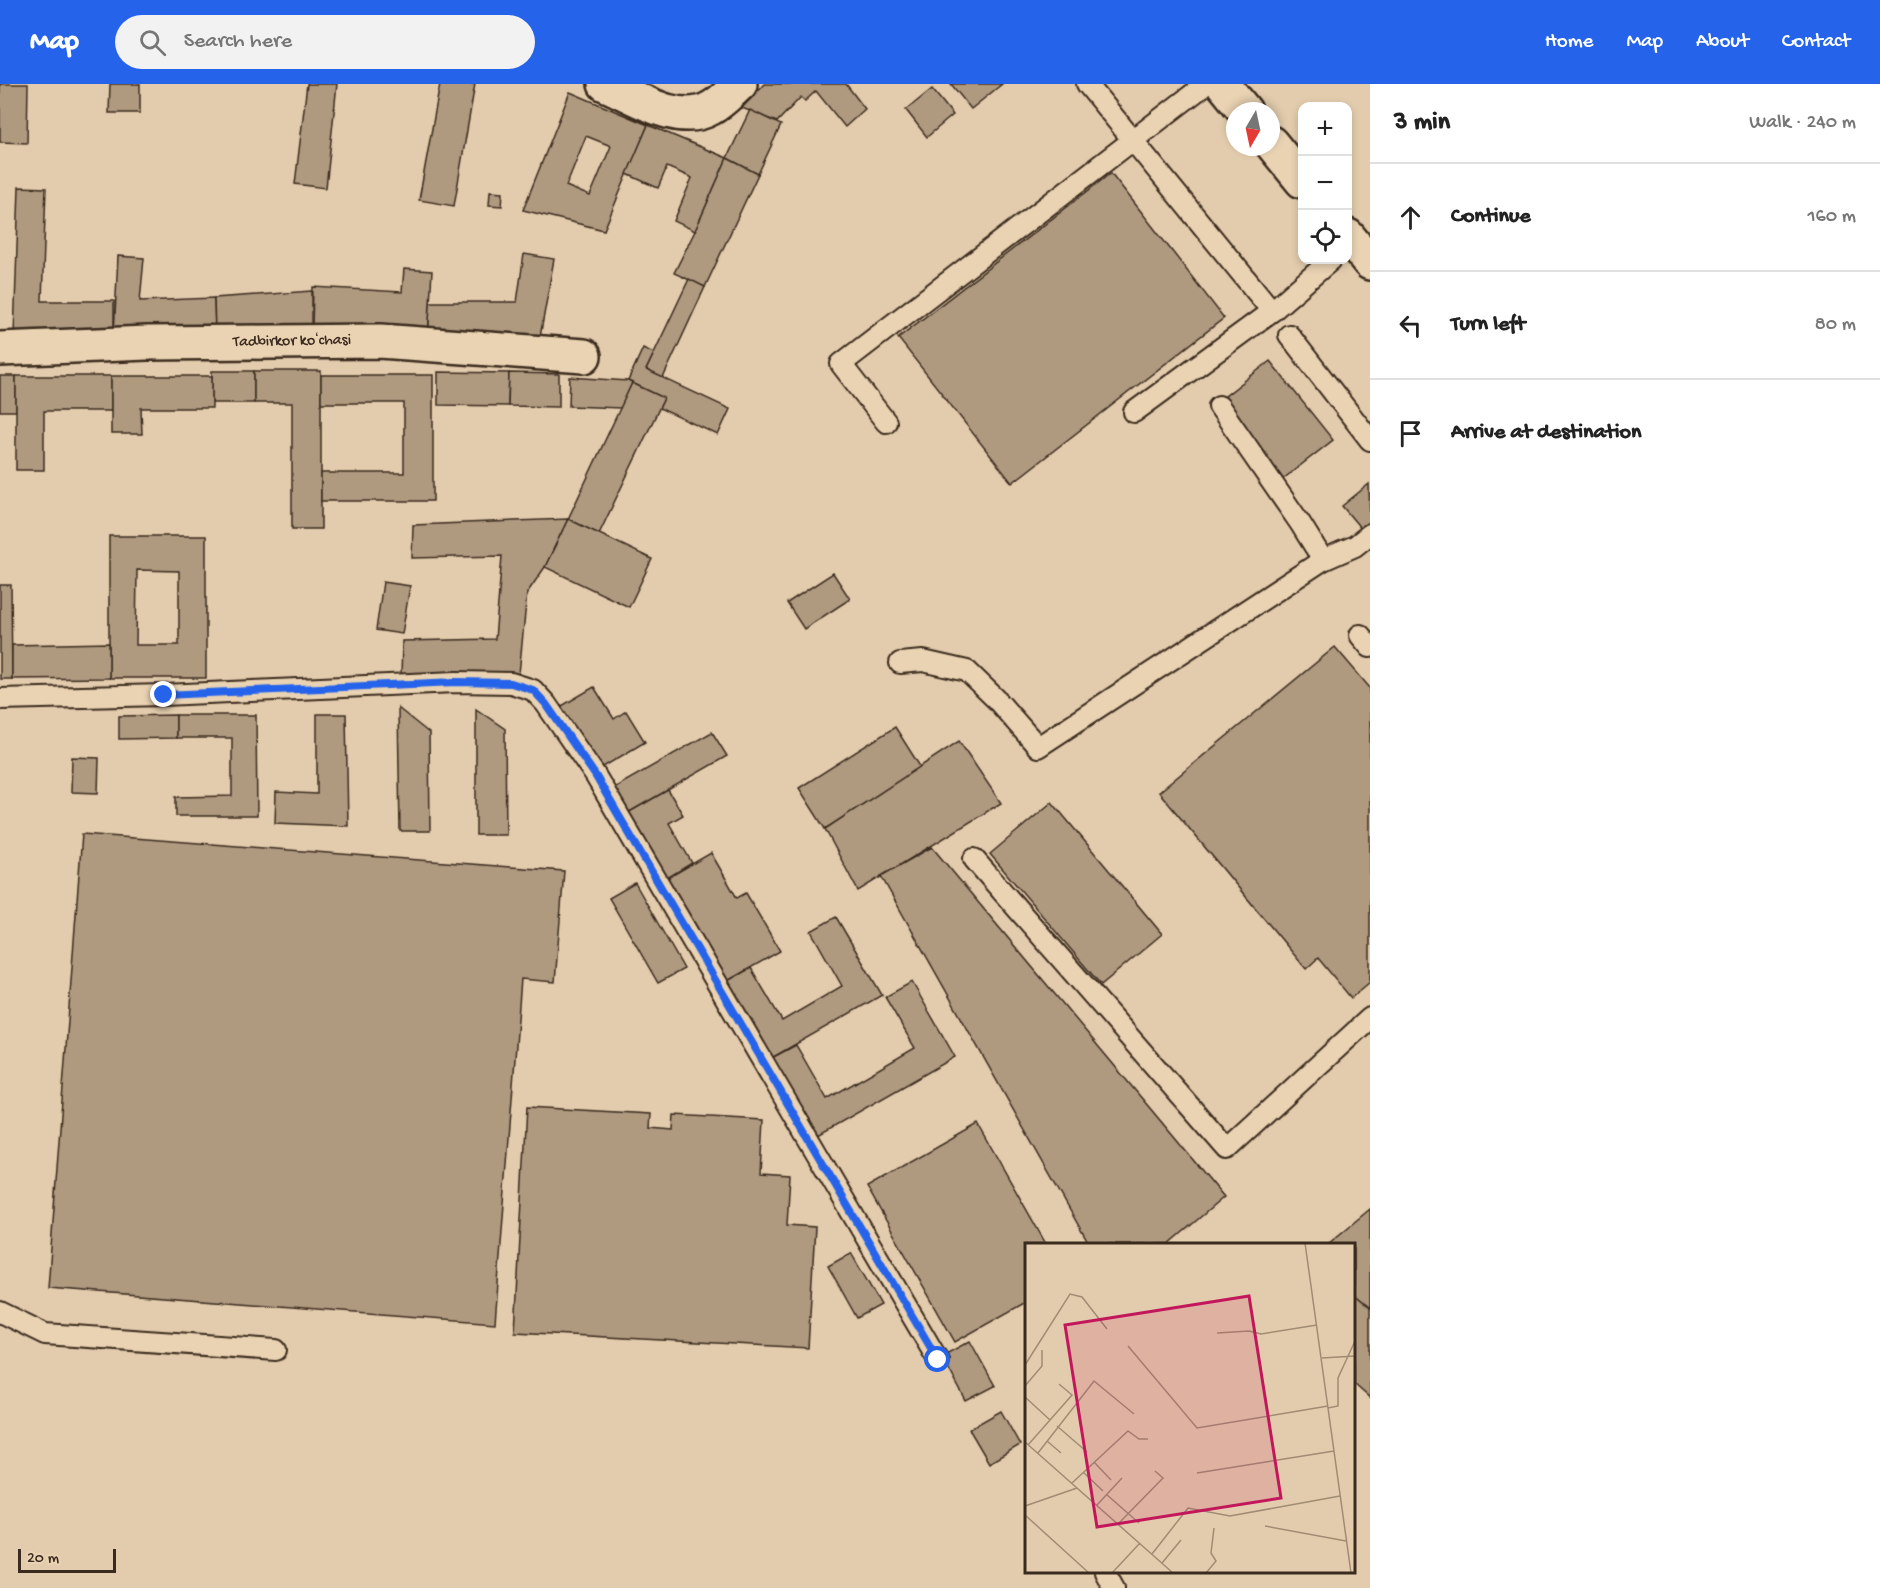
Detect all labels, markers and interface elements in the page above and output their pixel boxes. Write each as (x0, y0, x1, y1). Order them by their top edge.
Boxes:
search box (115, 15, 535, 69)
text: Map (30, 26, 79, 59)
icon: search (136, 26, 169, 59)
text: Search here (184, 29, 292, 55)
text: Home (1545, 30, 1593, 55)
text: Map (1626, 30, 1663, 55)
text: About (1696, 30, 1749, 55)
text: Contact (1782, 30, 1850, 55)
north arrow (1226, 102, 1280, 156)
map controls (1298, 102, 1352, 264)
button: + (1298, 102, 1352, 156)
text: 3 min (1394, 108, 1450, 139)
text: Walk · 240 m (1749, 112, 1856, 135)
button: − (1298, 156, 1352, 210)
icon: ahead (1394, 201, 1427, 234)
text: Continue (1451, 204, 1531, 230)
text: 160 m (1807, 206, 1856, 229)
button: locate (1298, 210, 1352, 264)
icon: left (1394, 309, 1427, 342)
text: Turn left (1451, 312, 1525, 338)
text: 80 m (1815, 314, 1856, 337)
street label: Tadbirkor koʻchasi (232, 331, 351, 353)
icon: arrive (1394, 417, 1427, 450)
text: Arrive at destination (1451, 420, 1641, 446)
route end (150, 681, 176, 707)
inset map (1025, 1243, 1355, 1573)
route start (924, 1346, 950, 1372)
scale bar (18, 1546, 116, 1574)
text: 20 m (27, 1550, 59, 1569)

